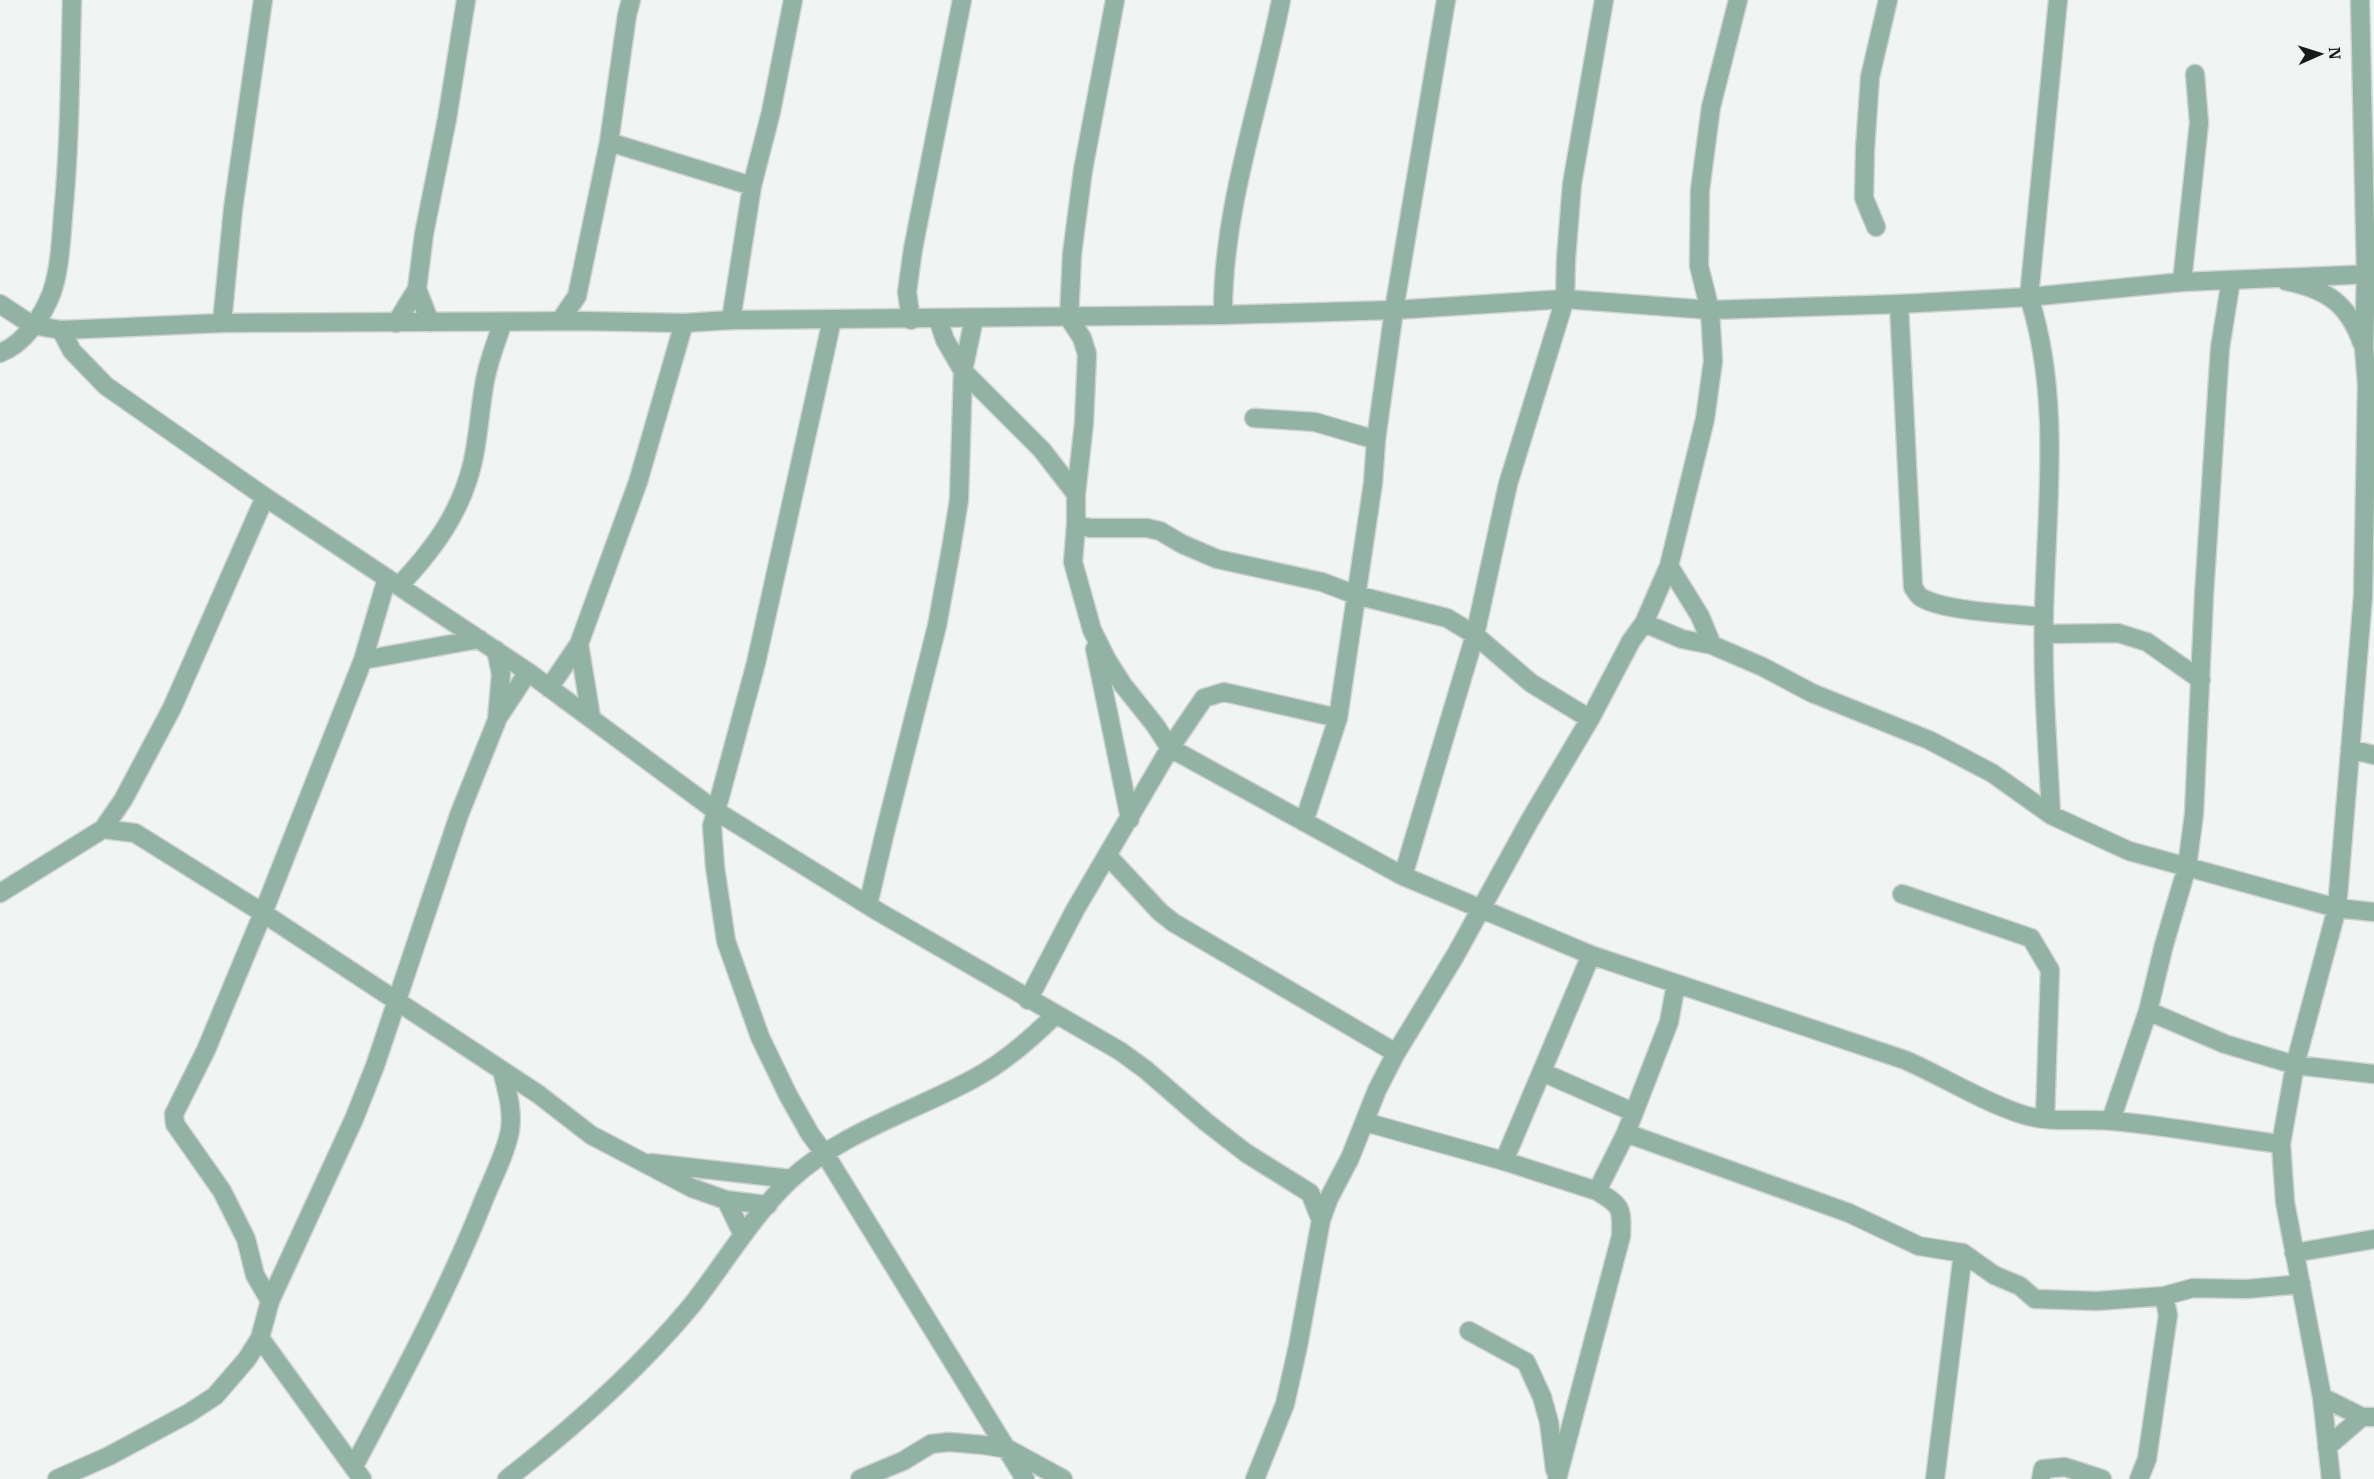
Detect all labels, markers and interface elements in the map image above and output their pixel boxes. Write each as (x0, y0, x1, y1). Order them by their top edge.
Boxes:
north arrow (2290, 24, 2350, 84)
text: N (2325, 46, 2345, 60)

